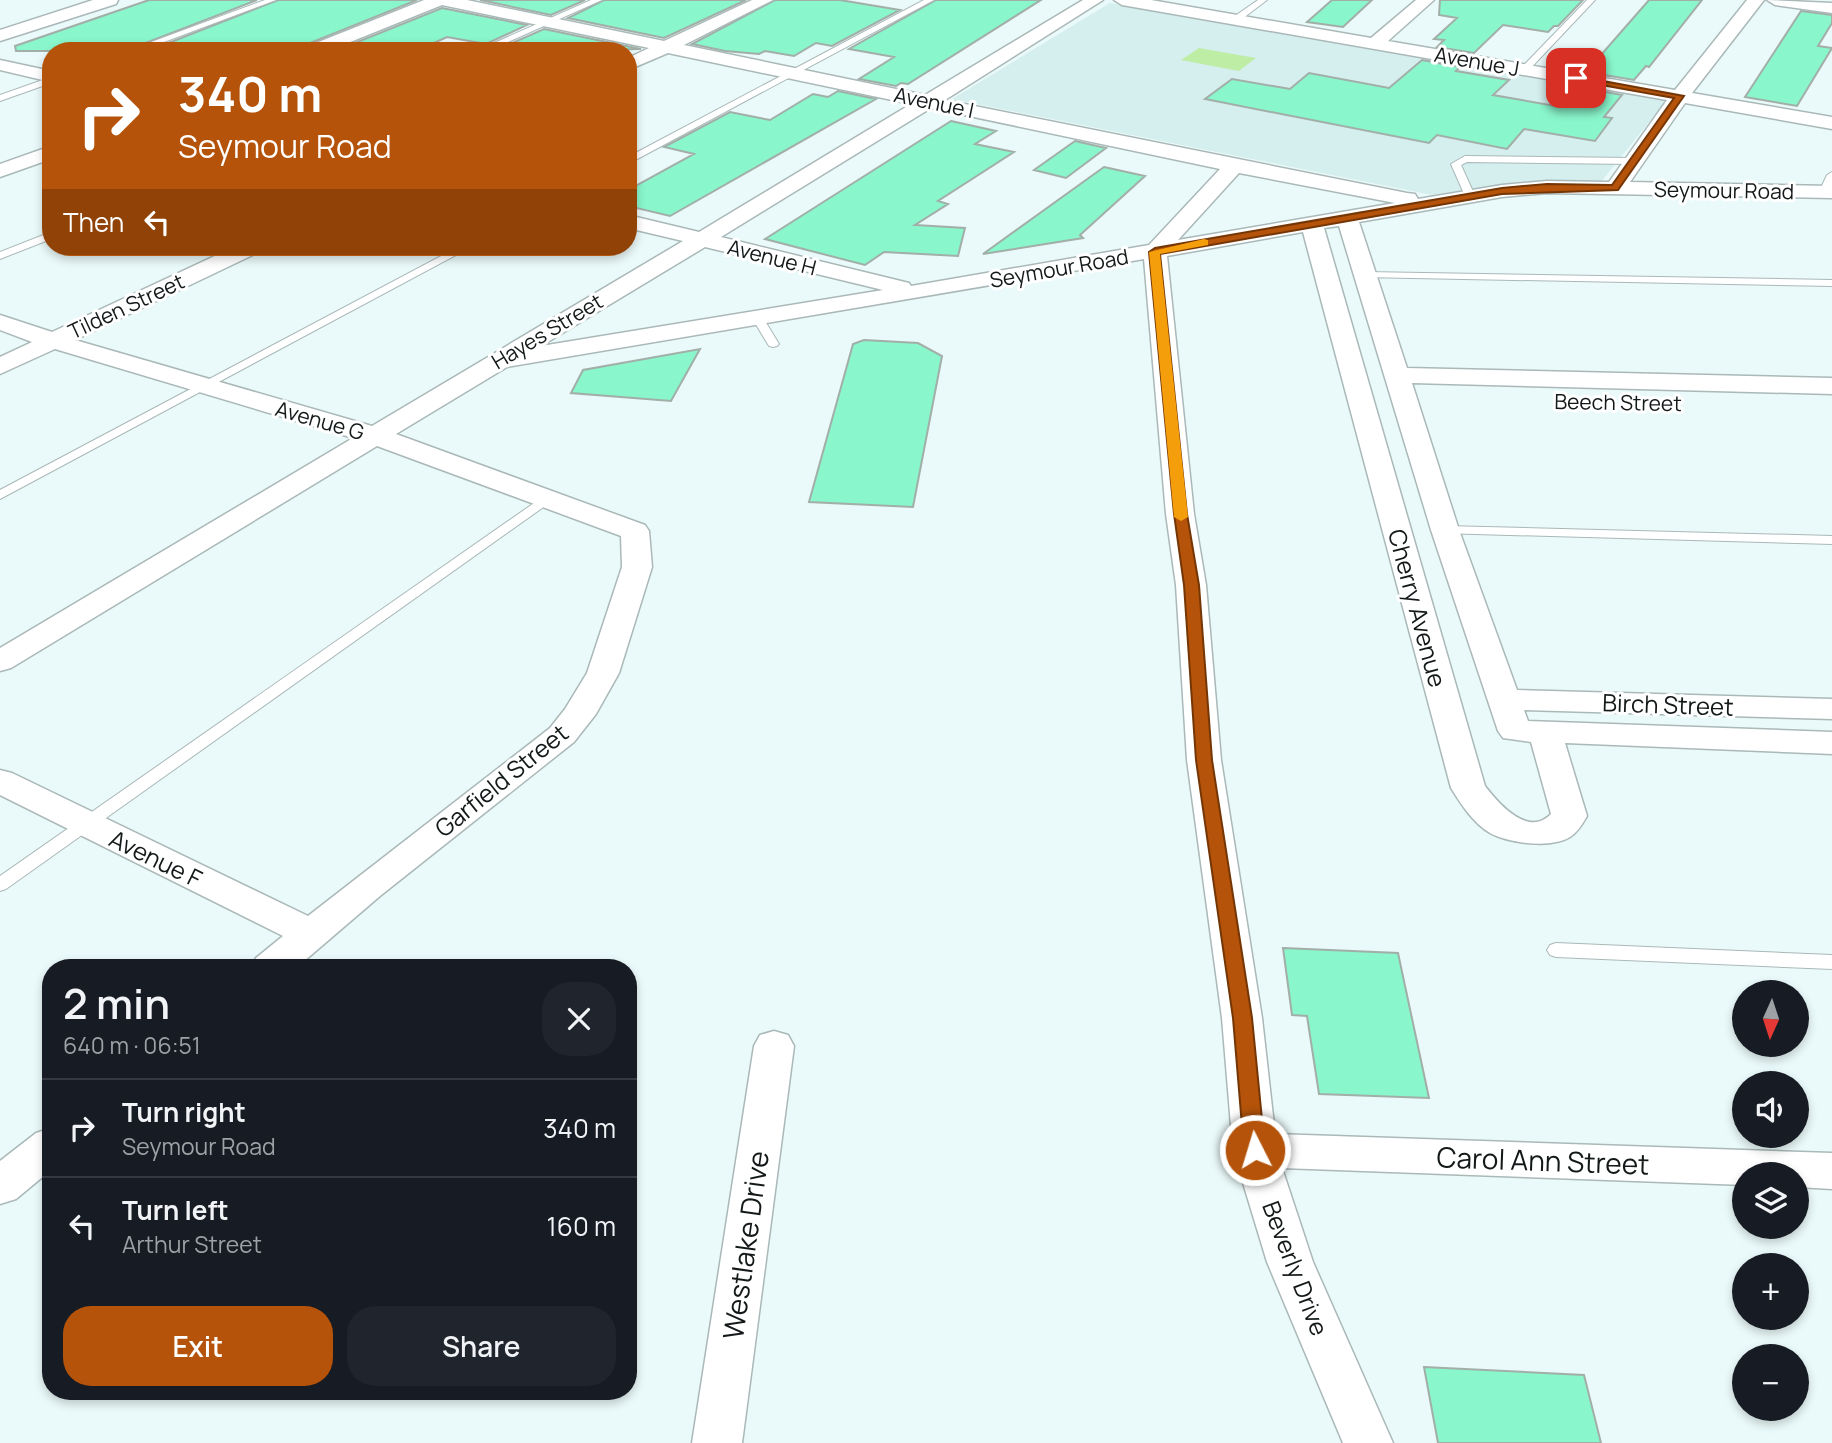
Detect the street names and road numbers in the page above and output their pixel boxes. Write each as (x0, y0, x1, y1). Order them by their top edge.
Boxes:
street label: Avenue J (1432, 40, 1522, 82)
street label: Avenue I (891, 80, 977, 124)
street label: Seymour Road (1654, 175, 1794, 205)
street label: Avenue H (725, 232, 819, 282)
street label: Seymour Road (988, 242, 1130, 294)
street label: Tilden Street (63, 267, 189, 345)
street label: Hayes Street (486, 287, 608, 375)
street label: Beech Street (1554, 387, 1682, 417)
street label: Avenue G (272, 394, 368, 446)
street label: Cherry Avenue (1381, 525, 1455, 691)
street label: Birch Street (1602, 685, 1734, 723)
street label: Garfield Street (427, 716, 575, 844)
street label: Avenue F (104, 821, 208, 895)
street label: Carol Ann Street (1436, 1137, 1650, 1183)
street label: Westlake Drive (713, 1148, 777, 1342)
street label: Beverly Drive (1255, 1196, 1337, 1340)

